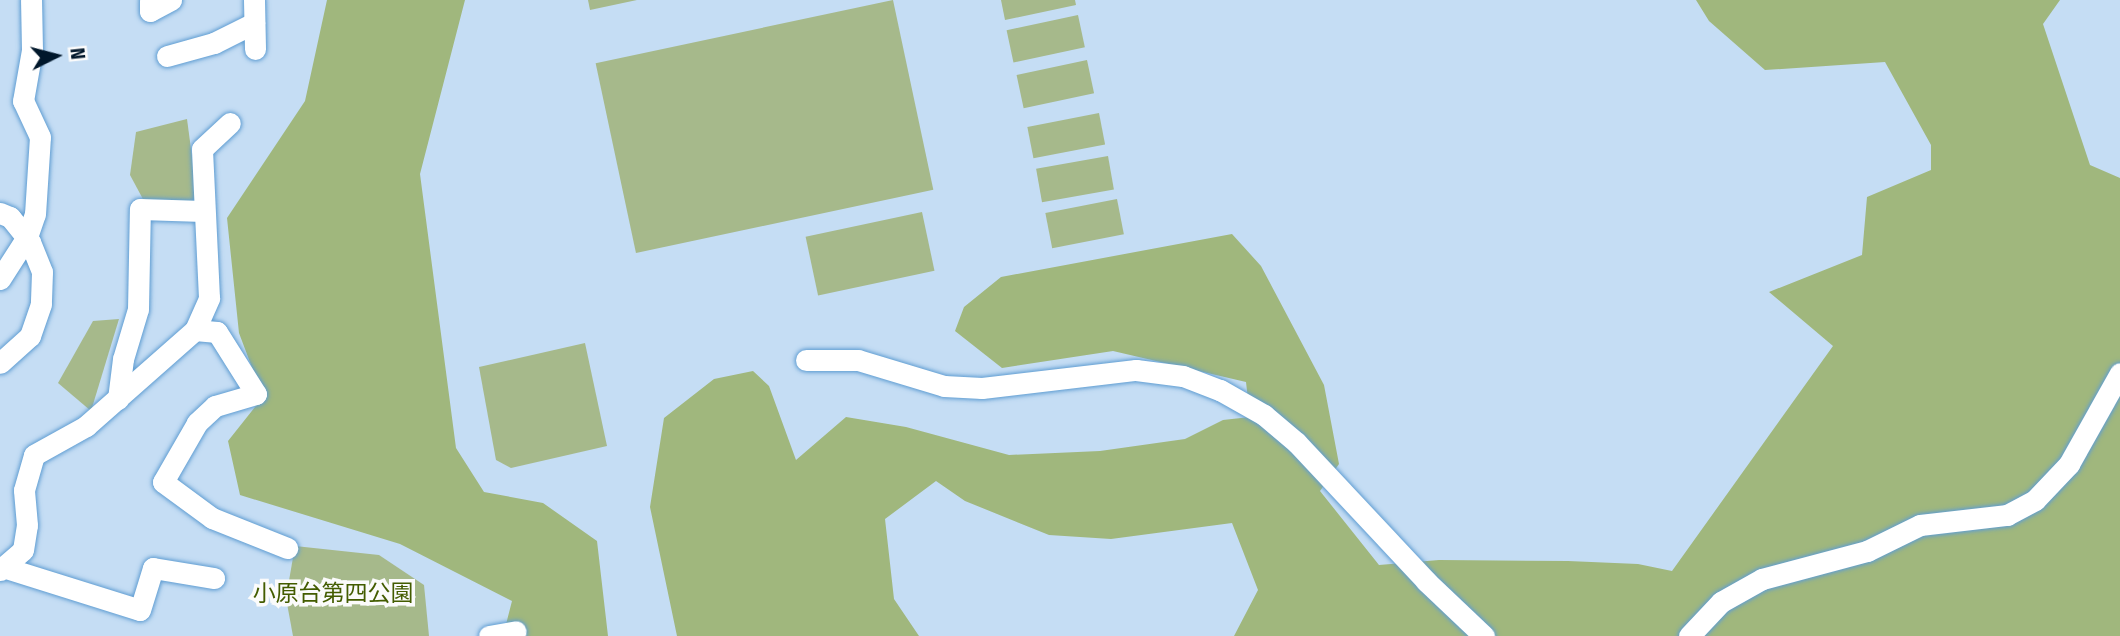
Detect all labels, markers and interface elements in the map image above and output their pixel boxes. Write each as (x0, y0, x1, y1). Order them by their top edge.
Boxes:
north arrow (21, 21, 91, 91)
text: N (65, 47, 89, 61)
park label: 小原台第四公園 (253, 579, 413, 607)

